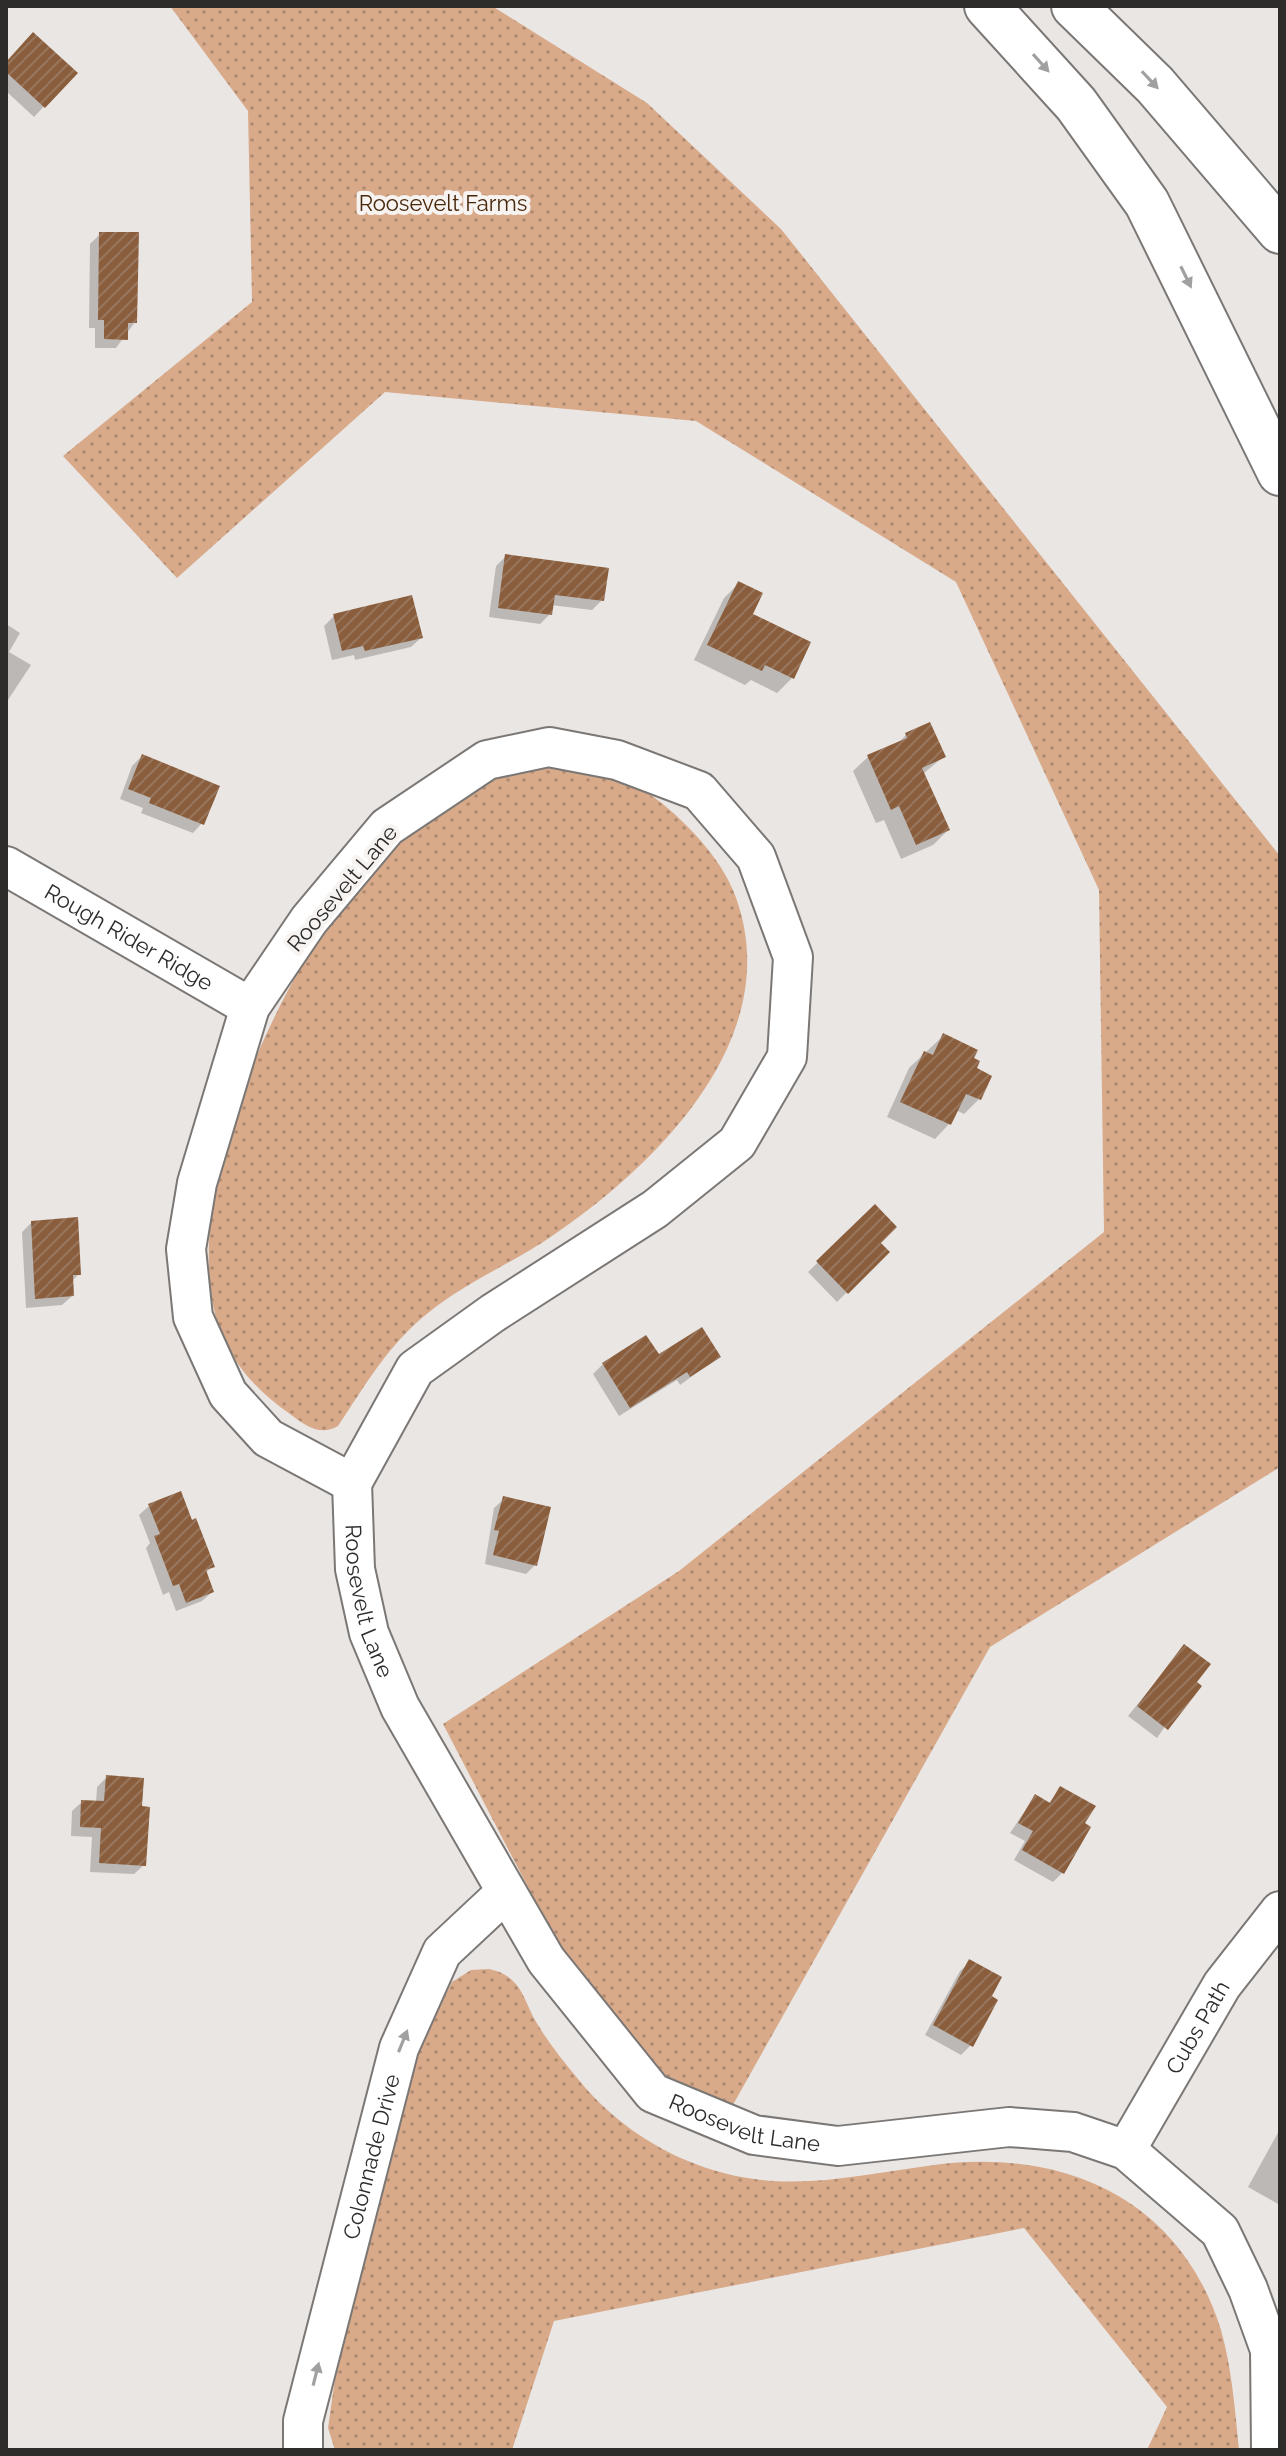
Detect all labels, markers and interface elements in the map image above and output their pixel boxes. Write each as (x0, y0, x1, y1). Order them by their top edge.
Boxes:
one-way arrow (1031, 53, 1049, 72)
one-way arrow (1140, 70, 1158, 89)
park label: Roosevelt Farms (359, 190, 527, 216)
one-way arrow (1179, 266, 1193, 289)
street label: Roosevelt Lane (282, 819, 403, 957)
street label: Rough Rider Ridge (40, 878, 218, 996)
street label: Roosevelt Lane (340, 1524, 399, 1682)
street label: Cubs Path (1160, 1976, 1235, 2079)
one-way arrow (397, 2029, 410, 2053)
street label: Colonnade Drive (337, 2071, 405, 2242)
street label: Roosevelt Lane (665, 2088, 822, 2157)
one-way arrow (310, 2361, 322, 2386)

